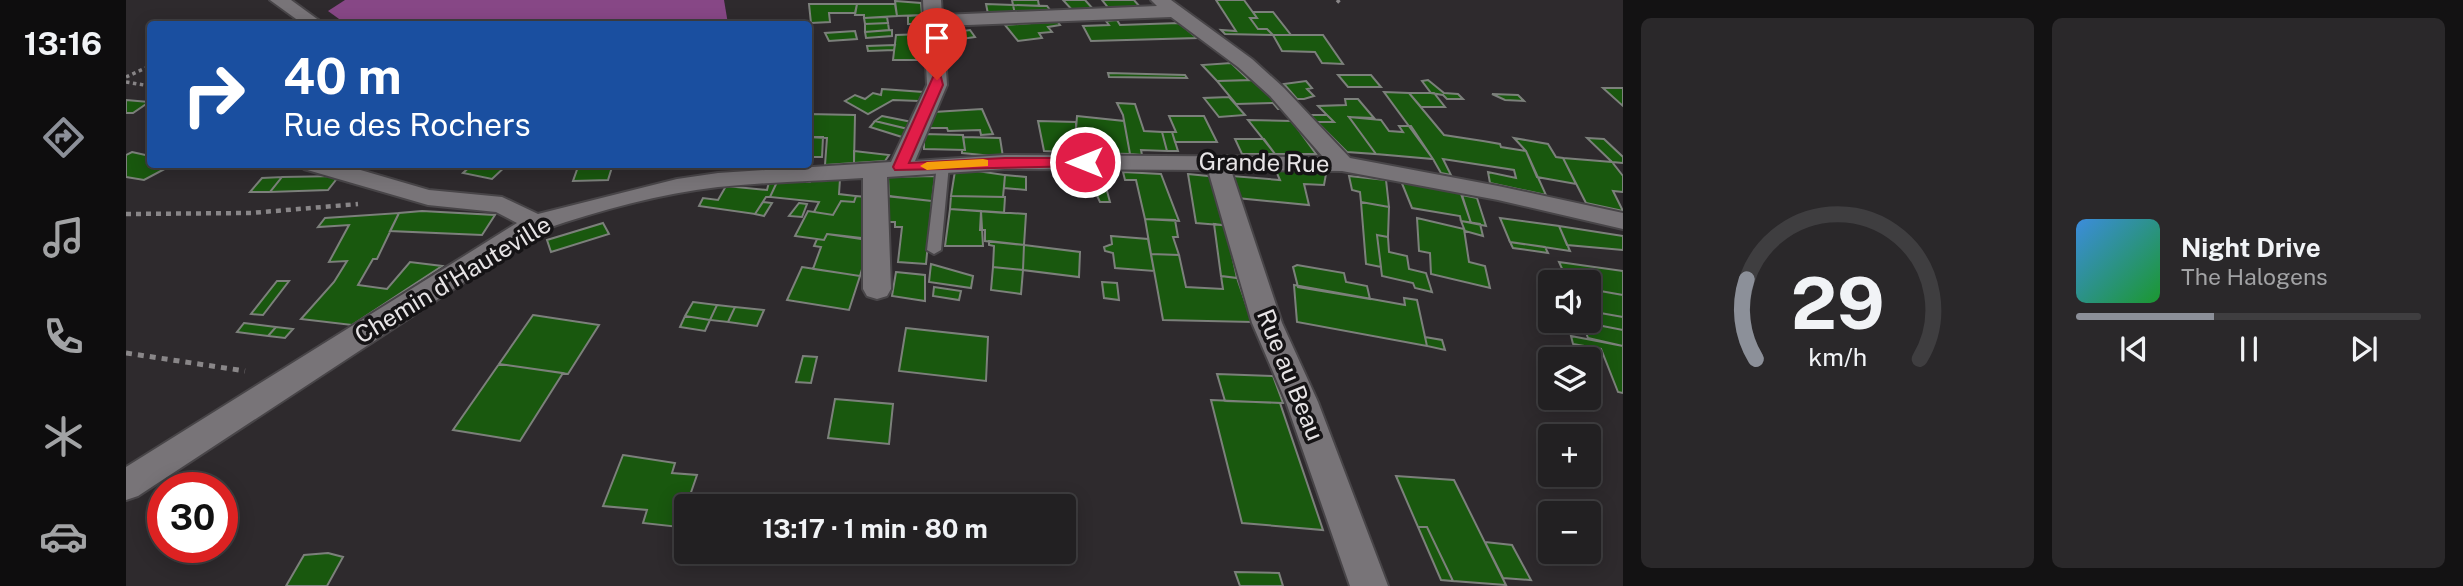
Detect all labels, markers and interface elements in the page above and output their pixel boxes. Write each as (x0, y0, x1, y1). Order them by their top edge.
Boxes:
pin (907, 8, 967, 80)
icon: arrive (918, 19, 956, 57)
text: 13:16 (24, 25, 102, 62)
text: 40 m (283, 47, 402, 105)
icon: right (168, 49, 259, 140)
text: Rue des Rochers (283, 106, 531, 143)
icon: directions (39, 113, 88, 162)
position arrow (1048, 125, 1122, 199)
street label: Grande Rue (1198, 147, 1330, 177)
street label: Chemin d'Hauteville (349, 210, 555, 349)
icon: music (39, 213, 88, 262)
text: Night Drive (2181, 232, 2321, 263)
text: 29 (1790, 260, 1885, 345)
text: The Halogens (2181, 263, 2328, 290)
map controls (1538, 270, 1601, 564)
button: sound (1538, 270, 1601, 333)
street label: Rue au Beau (1252, 305, 1330, 444)
icon: phone (39, 312, 88, 361)
icon: previous (2115, 330, 2153, 368)
icon: pause (2230, 330, 2268, 368)
icon: next (2345, 330, 2383, 368)
text: km/h (1808, 342, 1867, 372)
button: layers (1538, 347, 1601, 410)
icon: climate (39, 412, 88, 461)
button: + (1538, 424, 1601, 487)
speed limit sign: 30 (147, 472, 238, 563)
button: − (1538, 501, 1601, 564)
icon: car (39, 512, 88, 561)
text: 13:17 · 1 min · 80 m (762, 513, 988, 544)

